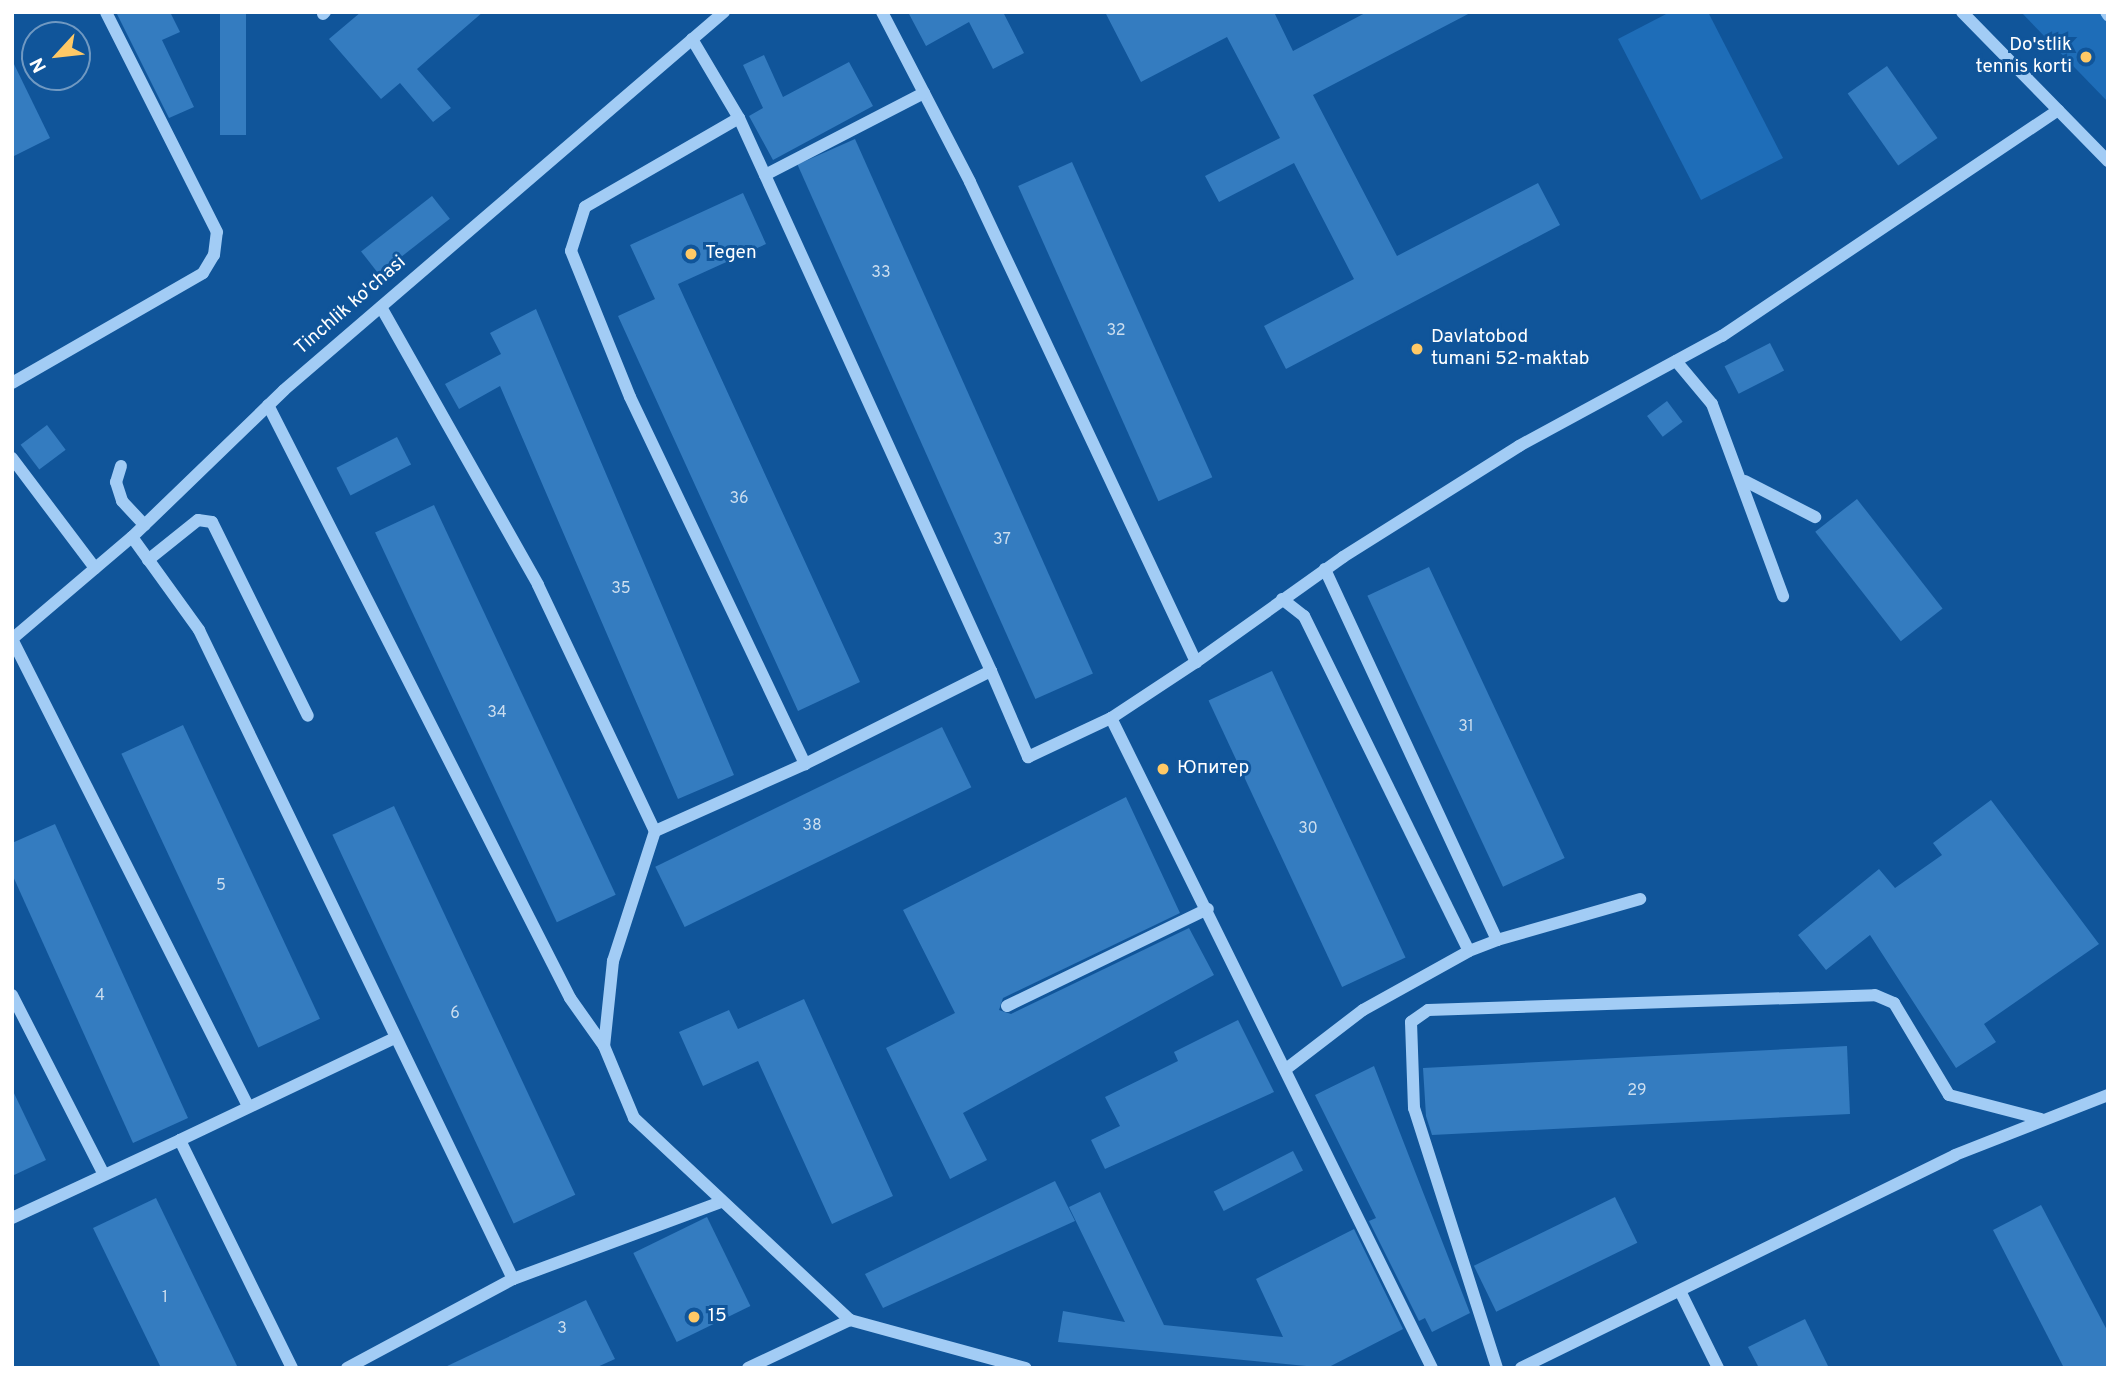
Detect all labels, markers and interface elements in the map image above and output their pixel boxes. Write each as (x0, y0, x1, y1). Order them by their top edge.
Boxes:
north arrow (21, 21, 91, 91)
place label: Do'stlik tennis korti (1975, 35, 2072, 79)
marker: Do'stlik tennis korti (2078, 49, 2094, 65)
text: N (25, 53, 53, 76)
place label: Tegen (705, 243, 757, 265)
marker: Tegen (683, 246, 699, 262)
street label: Tinchlik ko'chasi (291, 252, 411, 360)
house number: 33 (871, 263, 891, 283)
house number: 32 (1106, 321, 1126, 341)
place label: Davlatobod tumani 52-maktab (1431, 327, 1590, 371)
marker: Davlatobod tumani 52-maktab (1409, 341, 1425, 357)
house number: 36 (729, 489, 749, 509)
house number: 37 (993, 530, 1011, 550)
house number: 35 (611, 579, 631, 599)
house number: 34 (487, 703, 507, 723)
house number: 31 (1458, 717, 1474, 737)
place label: Юпитер (1177, 758, 1249, 780)
marker: Юпитер (1155, 761, 1171, 777)
house number: 38 (802, 816, 822, 836)
house number: 30 (1298, 819, 1318, 839)
house number: 5 (216, 876, 226, 896)
house number: 4 (95, 986, 105, 1006)
house number: 6 (450, 1004, 460, 1024)
house number: 29 (1627, 1081, 1647, 1101)
house number: 1 (162, 1288, 168, 1308)
place label: 15 (708, 1306, 727, 1328)
marker: 15 (686, 1309, 702, 1325)
house number: 3 (557, 1319, 567, 1339)

